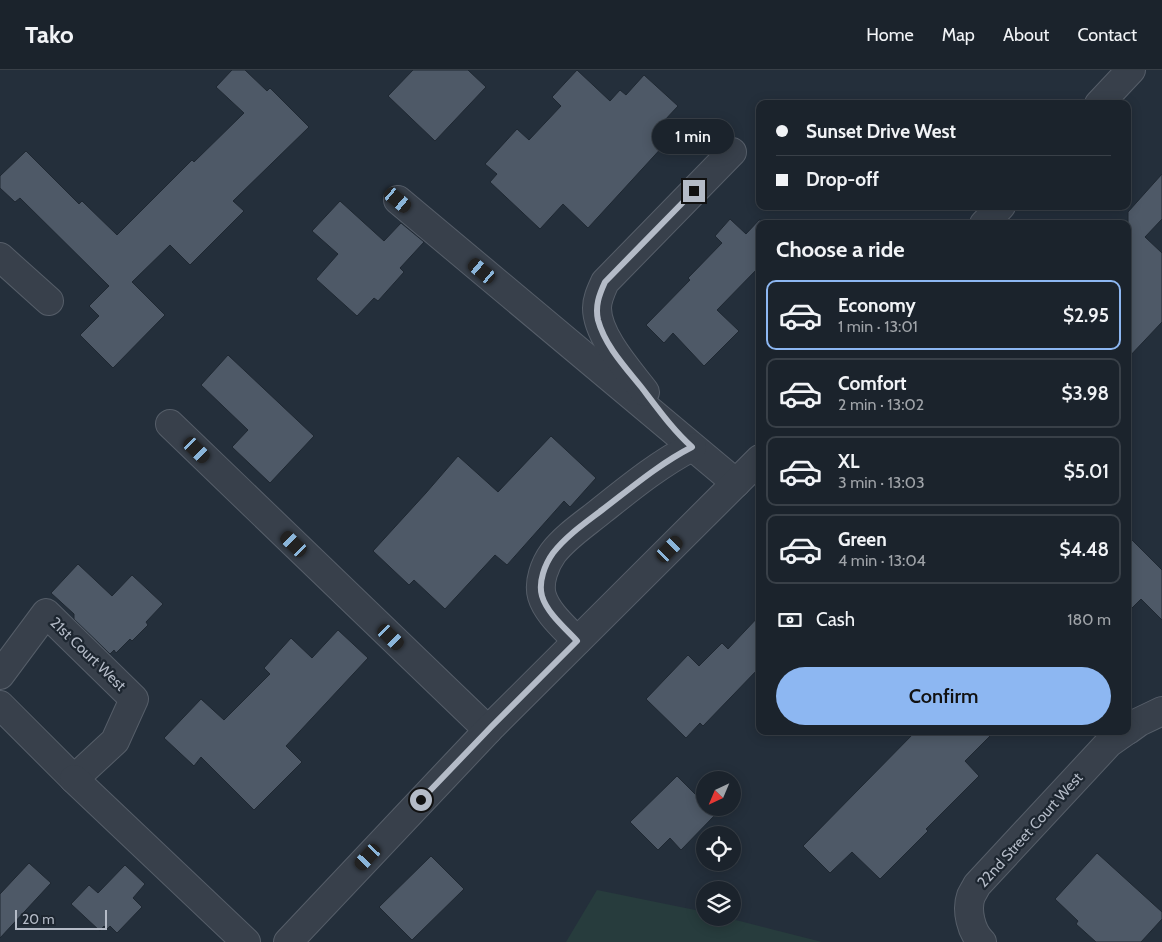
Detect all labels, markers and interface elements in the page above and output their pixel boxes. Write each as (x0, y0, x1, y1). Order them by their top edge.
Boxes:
text: Tako (25, 20, 74, 49)
text: Home (866, 24, 914, 46)
text: Map (942, 24, 975, 46)
text: About (1003, 24, 1049, 46)
text: Contact (1077, 24, 1137, 46)
callout: 1 min (653, 118, 735, 154)
text: Sunset Drive West (806, 120, 956, 143)
text: 1 min (675, 127, 711, 146)
text: Drop-off (806, 168, 879, 191)
route end (683, 180, 705, 202)
car (381, 185, 414, 215)
text: Choose a ride (776, 236, 905, 263)
car (465, 256, 498, 286)
icon: car (778, 293, 823, 338)
text: Economy (838, 294, 916, 317)
text: $2.95 (1063, 304, 1109, 327)
text: 1 min · 13:01 (838, 317, 918, 336)
icon: car (778, 371, 823, 416)
text: Comfort (838, 372, 907, 395)
text: $3.98 (1062, 382, 1109, 405)
text: 2 min · 13:02 (838, 395, 924, 414)
car (180, 434, 213, 466)
icon: car (778, 449, 823, 494)
text: XL (838, 450, 859, 473)
text: $5.01 (1064, 460, 1109, 483)
text: 3 min · 13:03 (838, 473, 925, 492)
icon: car (778, 527, 823, 572)
car (277, 528, 310, 560)
text: Green (838, 528, 887, 551)
car (654, 533, 685, 565)
text: $4.48 (1059, 538, 1109, 561)
text: 4 min · 13:04 (838, 551, 926, 570)
icon: cash (776, 606, 804, 634)
text: Cash (816, 608, 855, 631)
text: 180 m (1067, 610, 1111, 629)
street label: 21st Court West (46, 613, 130, 695)
car (374, 621, 407, 653)
button: Confirm (776, 667, 1111, 725)
street label: 22nd Street Court West (974, 769, 1086, 891)
north arrow (696, 771, 741, 816)
map controls (696, 771, 741, 926)
route start (410, 789, 432, 811)
button: locate (696, 826, 741, 871)
car (352, 841, 383, 873)
button: layers (696, 881, 741, 926)
scale bar (15, 907, 108, 930)
text: 20 m (22, 910, 55, 928)

